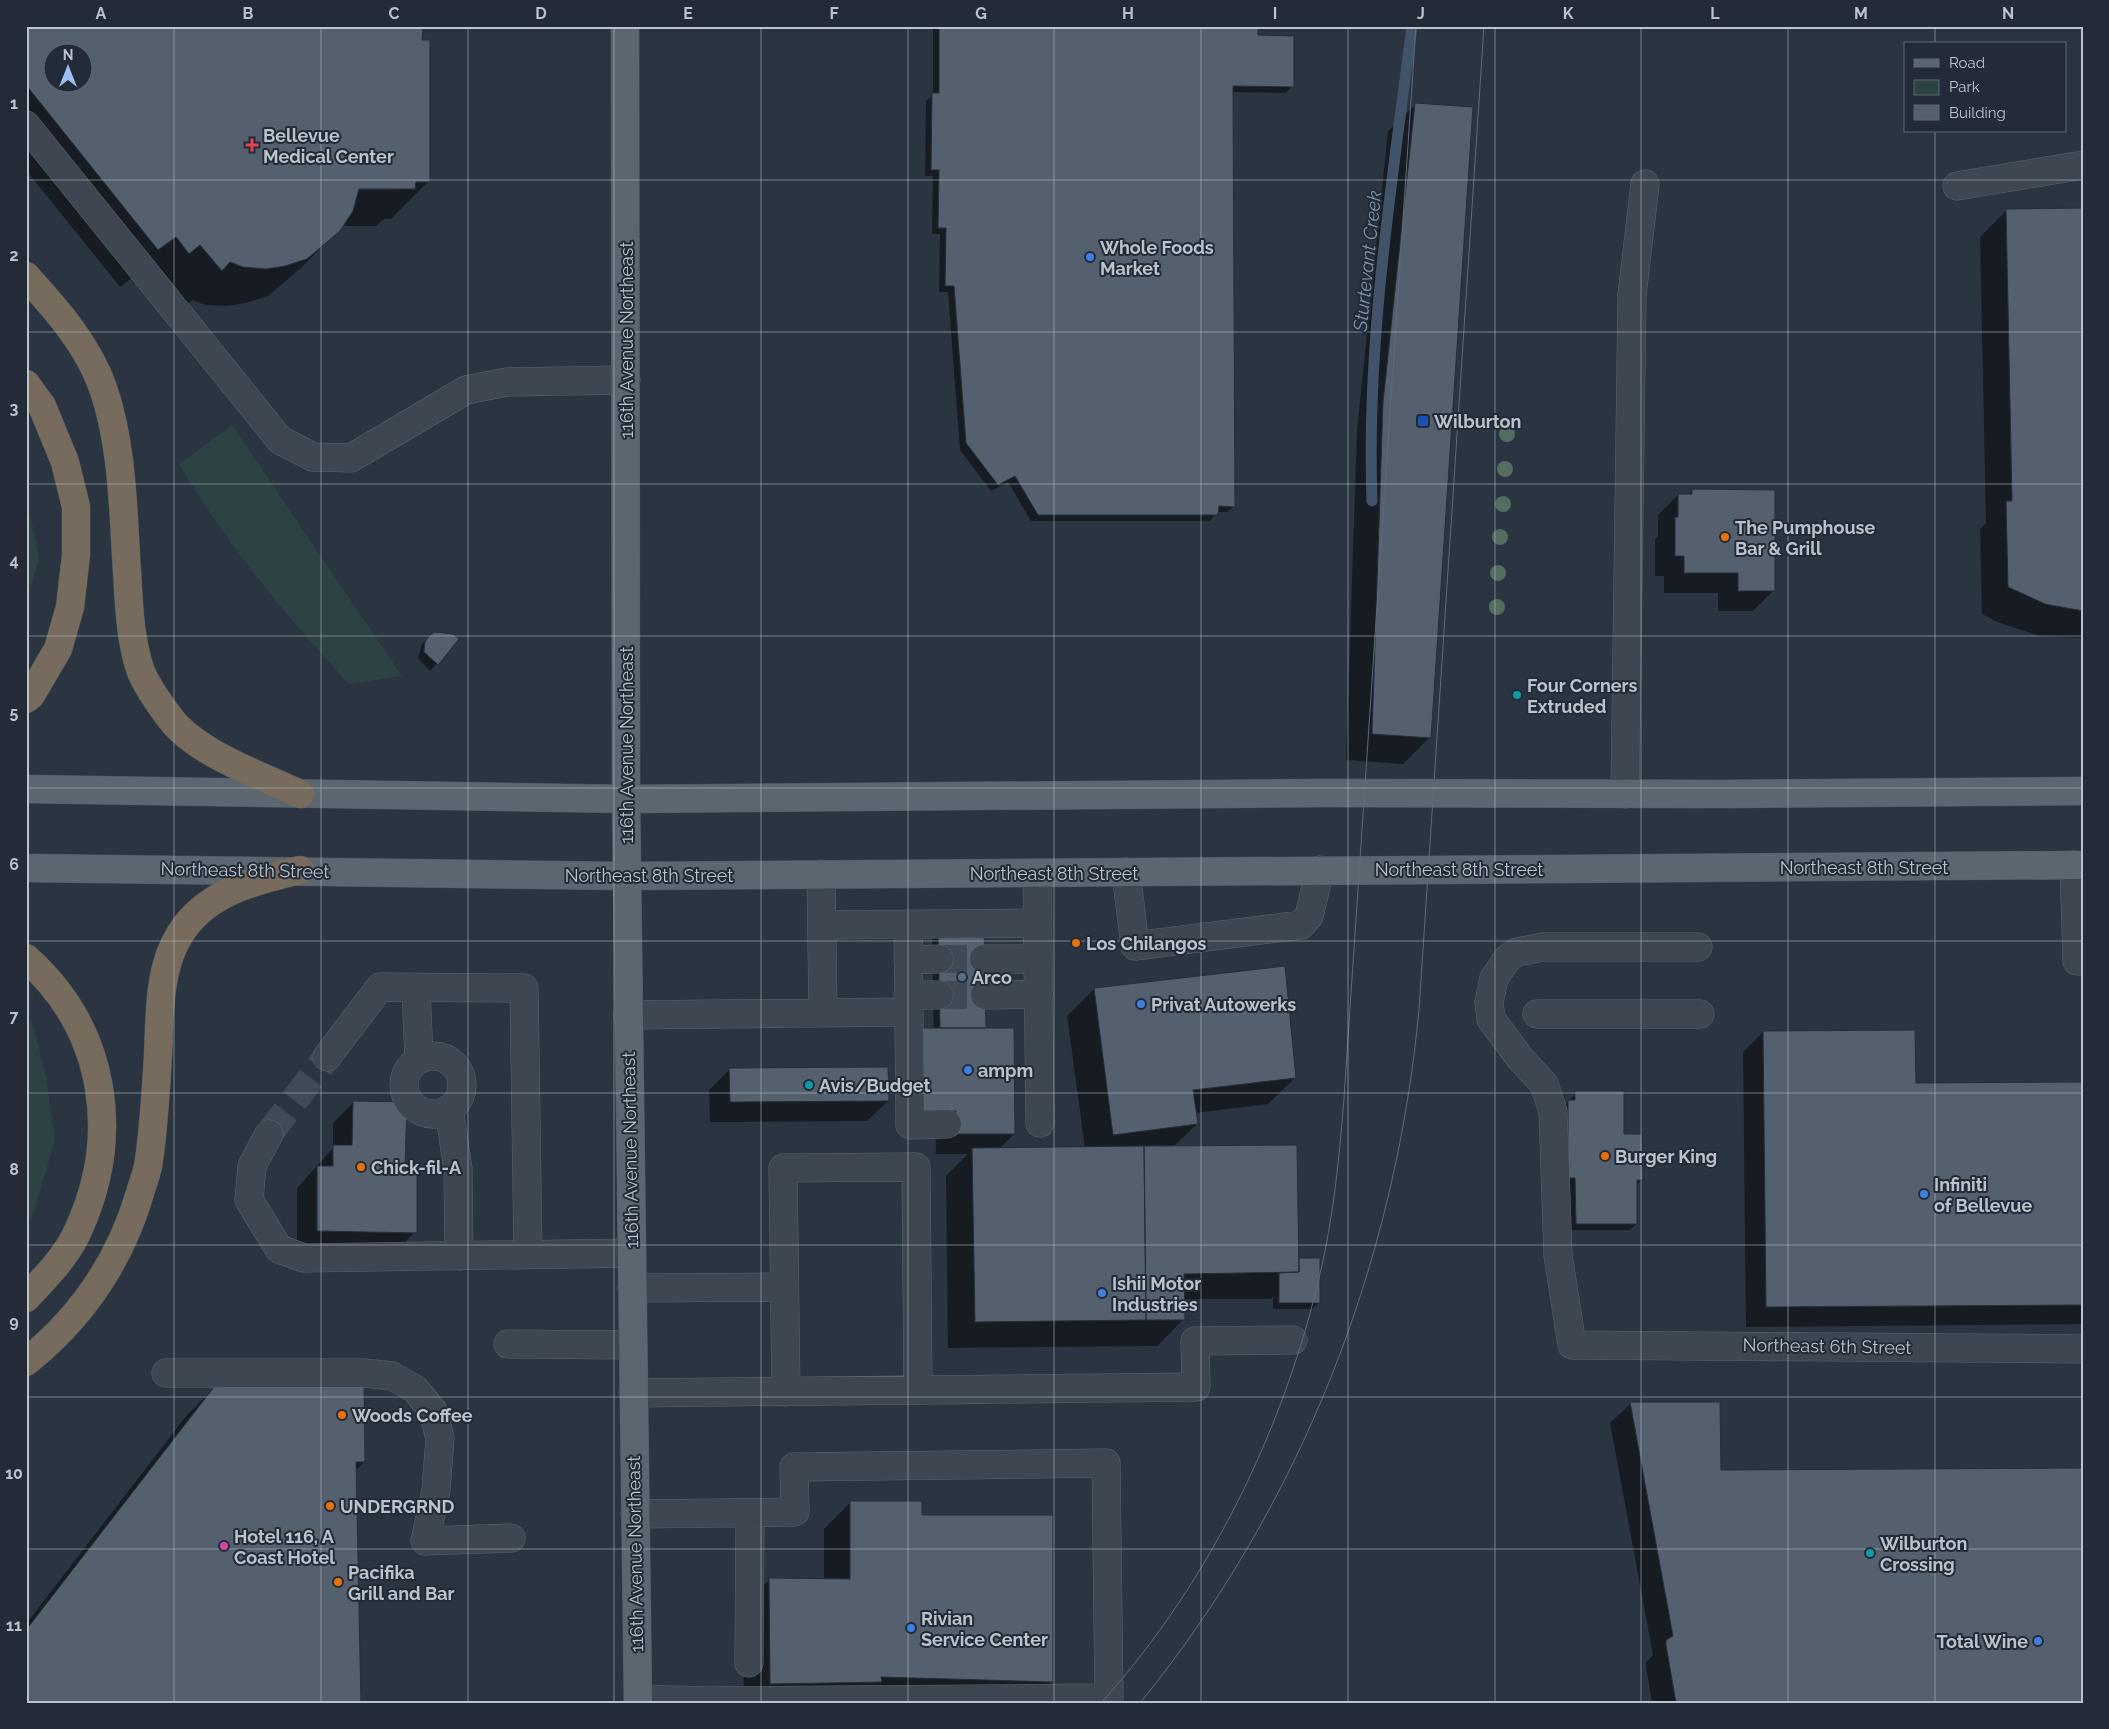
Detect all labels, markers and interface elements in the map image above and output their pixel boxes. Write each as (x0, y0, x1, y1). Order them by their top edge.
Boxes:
text: A (96, 4, 107, 23)
text: B (243, 4, 254, 23)
text: C (389, 4, 400, 23)
text: D (535, 4, 547, 23)
text: E (683, 4, 693, 23)
text: F (829, 4, 839, 23)
text: G (975, 4, 987, 23)
text: H (1122, 4, 1134, 23)
text: I (1273, 4, 1277, 23)
text: J (1417, 4, 1425, 23)
text: K (1563, 4, 1574, 23)
text: L (1710, 4, 1720, 23)
text: M (1854, 4, 1868, 23)
text: N (2002, 4, 2014, 23)
north arrow (42, 42, 92, 92)
legend (1904, 42, 2066, 132)
text: N (63, 47, 73, 63)
text: Road (1949, 54, 1985, 72)
text: Park (1949, 78, 1980, 96)
text: 1 (10, 94, 18, 113)
text: Building (1949, 104, 2006, 122)
place label: Bellevue Medical Center (263, 125, 394, 167)
marker: Bellevue Medical Center (245, 138, 259, 152)
water label: Sturtevant Creek (1349, 190, 1385, 333)
place label: Whole Foods Market (1100, 237, 1214, 279)
street label: 116th Avenue Northeast (616, 242, 637, 438)
text: 2 (9, 246, 19, 265)
marker: Whole Foods Market (1084, 251, 1096, 263)
text: 3 (10, 399, 19, 418)
place label: Wilburton (1434, 411, 1521, 432)
marker: Wilburton (1416, 414, 1430, 428)
place label: The Pumphouse Bar & Grill (1735, 517, 1875, 559)
marker: The Pumphouse Bar & Grill (1719, 531, 1731, 543)
text: 4 (9, 551, 19, 570)
street label: 116th Avenue Northeast (616, 647, 637, 843)
place label: Four Corners Extruded (1527, 675, 1638, 717)
marker: Four Corners Extruded (1511, 689, 1523, 701)
text: 5 (10, 703, 19, 722)
text: 6 (9, 855, 19, 874)
street label: Northeast 8th Street (1780, 857, 1948, 878)
street label: Northeast 8th Street (160, 858, 330, 882)
street label: Northeast 8th Street (1375, 859, 1543, 880)
street label: Northeast 8th Street (970, 863, 1138, 884)
street label: Northeast 8th Street (565, 865, 733, 886)
place label: Los Chilangos (1086, 933, 1207, 954)
marker: Los Chilangos (1070, 937, 1082, 949)
place label: Arco (972, 967, 1012, 988)
marker: Arco (956, 971, 968, 983)
place label: Privat Autowerks (1151, 994, 1296, 1015)
marker: Privat Autowerks (1135, 998, 1147, 1010)
text: 7 (10, 1007, 19, 1026)
street label: 116th Avenue Northeast (618, 1051, 642, 1249)
place label: ampm (978, 1060, 1033, 1081)
marker: ampm (962, 1064, 974, 1076)
place label: Avis/Budget (819, 1075, 930, 1096)
marker: Avis/Budget (803, 1079, 815, 1091)
place label: Burger King (1615, 1146, 1717, 1167)
marker: Burger King (1599, 1150, 1611, 1162)
place label: Chick-fil-A (371, 1157, 462, 1178)
text: 8 (9, 1160, 19, 1179)
marker: Chick-fil-A (355, 1161, 367, 1173)
place label: Infiniti of Bellevue (1934, 1174, 2032, 1216)
marker: Infiniti of Bellevue (1918, 1188, 1930, 1200)
place label: Ishii Motor Industries (1112, 1273, 1201, 1315)
marker: Ishii Motor Industries (1096, 1287, 1108, 1299)
text: 9 (9, 1312, 19, 1331)
street label: Northeast 6th Street (1742, 1334, 1912, 1358)
place label: Woods Coffee (352, 1405, 473, 1426)
marker: Woods Coffee (336, 1409, 348, 1421)
street label: 116th Avenue Northeast (623, 1455, 647, 1653)
text: 10 (5, 1464, 23, 1483)
place label: UNDERGRND (340, 1496, 455, 1517)
marker: UNDERGRND (324, 1500, 336, 1512)
place label: Hotel 116, A Coast Hotel (234, 1526, 335, 1568)
place label: Wilburton Crossing (1880, 1533, 1967, 1575)
marker: Hotel 116, A Coast Hotel (218, 1540, 230, 1552)
marker: Wilburton Crossing (1864, 1547, 1876, 1559)
place label: Pacifika Grill and Bar (348, 1562, 455, 1604)
marker: Pacifika Grill and Bar (332, 1576, 344, 1588)
place label: Rivian Service Center (921, 1608, 1048, 1650)
text: 11 (6, 1616, 22, 1635)
marker: Rivian Service Center (905, 1622, 917, 1634)
place label: Total Wine (1937, 1631, 2028, 1652)
marker: Total Wine (2032, 1635, 2044, 1647)

